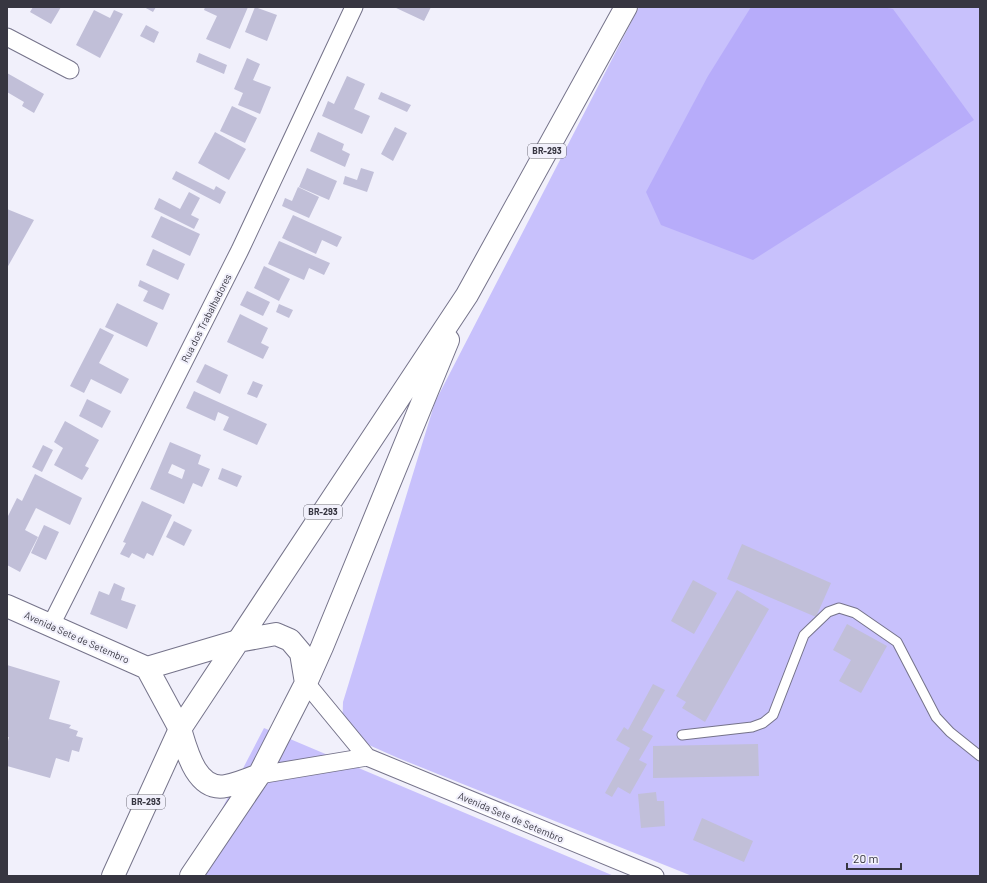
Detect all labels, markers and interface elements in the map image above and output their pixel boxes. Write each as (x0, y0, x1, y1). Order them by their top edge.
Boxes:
road number: BR-293 (528, 144, 566, 158)
street label: Rua dos Trabalhadores (178, 271, 234, 364)
road number: BR-293 (304, 505, 342, 519)
street label: Avenida Sete de Setembro (23, 608, 131, 666)
street label: Avenida Sete de Setembro (456, 789, 566, 845)
road number: BR-293 (127, 795, 165, 809)
scale bar (847, 845, 901, 871)
text: 20 m (853, 851, 879, 865)

